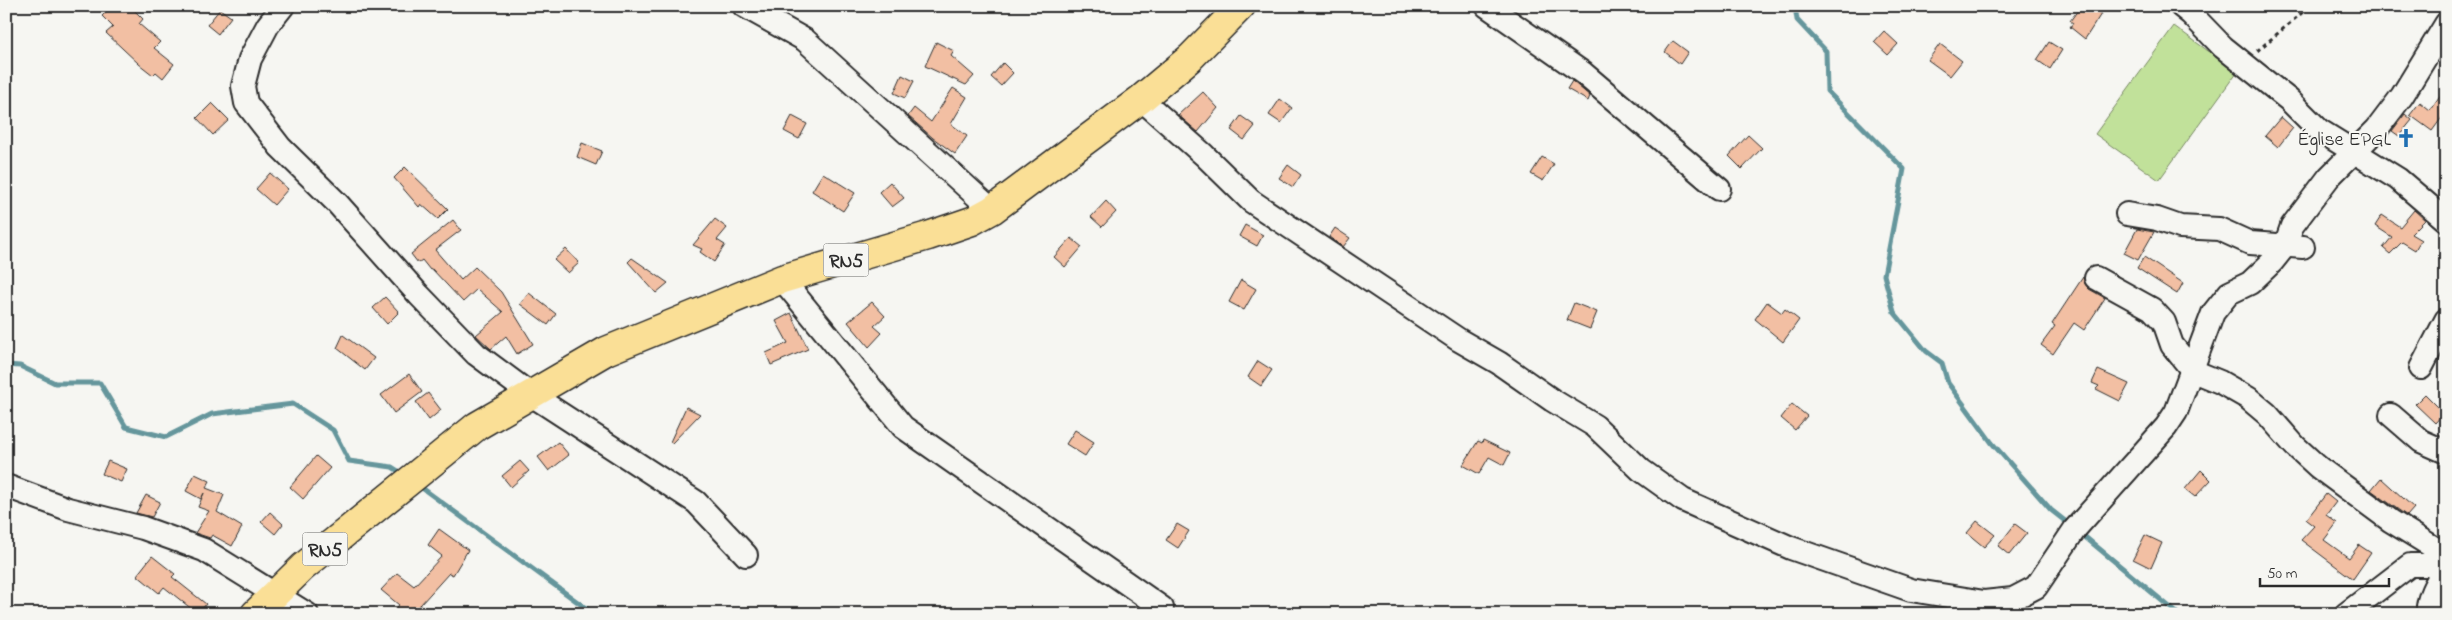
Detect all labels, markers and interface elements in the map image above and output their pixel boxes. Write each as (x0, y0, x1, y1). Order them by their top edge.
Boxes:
place label: Église EPGL (2297, 126, 2392, 156)
church icon: Église EPGL (2395, 127, 2417, 149)
road number: RN5 (824, 244, 868, 276)
road number: RN5 (302, 532, 348, 566)
scale bar (2260, 555, 2388, 587)
text: 50 m (2267, 563, 2298, 585)

